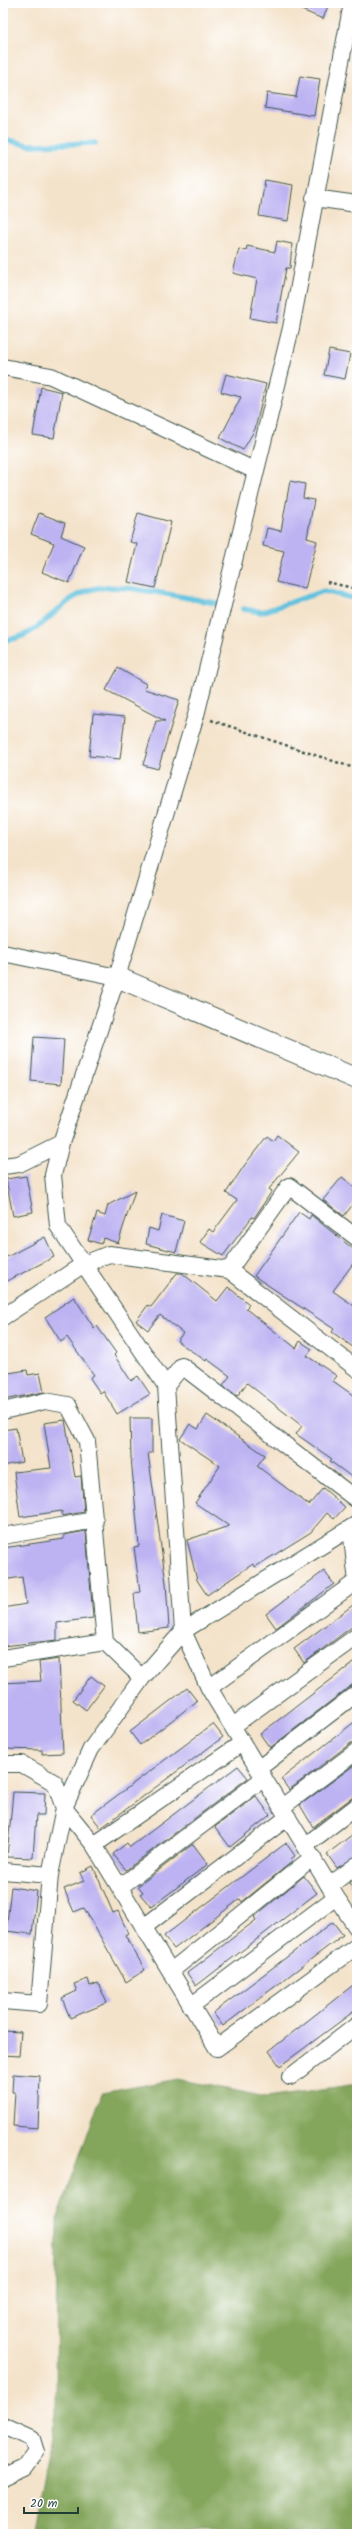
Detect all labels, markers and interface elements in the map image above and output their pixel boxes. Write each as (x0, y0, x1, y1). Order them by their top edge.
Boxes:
scale bar (24, 2489, 78, 2515)
text: 20 m (30, 2494, 58, 2513)

